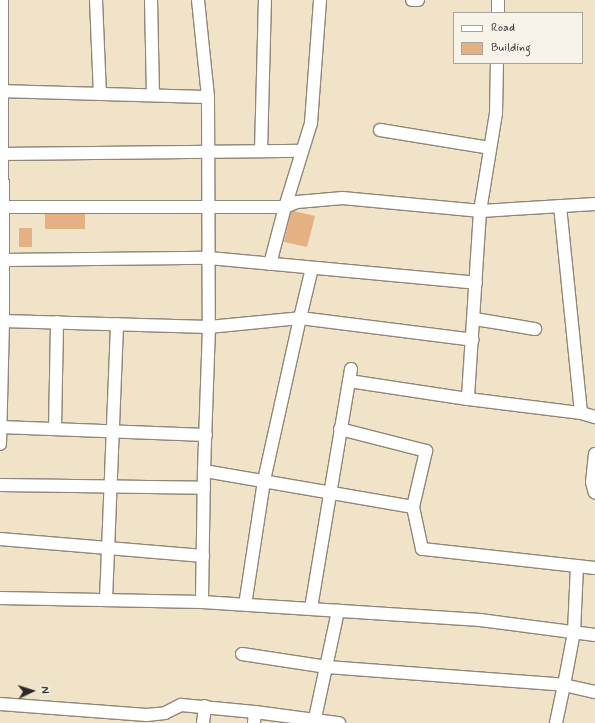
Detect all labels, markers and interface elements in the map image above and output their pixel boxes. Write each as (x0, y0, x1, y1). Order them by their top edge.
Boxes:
legend (453, 12, 583, 64)
text: Road (491, 20, 515, 36)
text: Building (491, 40, 531, 56)
north arrow (12, 671, 52, 711)
text: N (37, 686, 51, 694)

